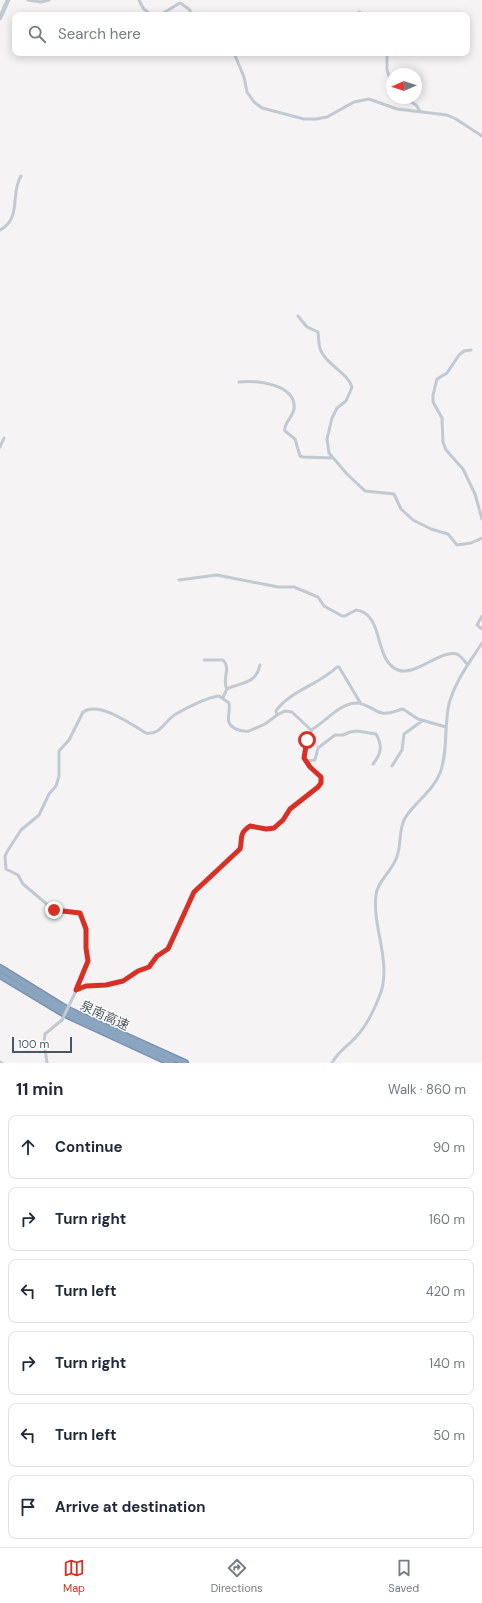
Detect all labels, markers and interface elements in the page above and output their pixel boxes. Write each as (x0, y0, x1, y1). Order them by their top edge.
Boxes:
search box (12, 12, 470, 56)
icon: search (26, 23, 48, 45)
text: Search here (58, 24, 141, 44)
north arrow (386, 68, 422, 104)
route start (298, 731, 316, 749)
route end (45, 901, 63, 919)
street label: 泉南高速 (78, 997, 132, 1034)
scale bar (12, 1035, 72, 1054)
text: 100 m (18, 1037, 49, 1051)
text: 11 min (16, 1078, 64, 1100)
text: Walk · 860 m (388, 1081, 466, 1098)
icon: ahead (17, 1136, 39, 1158)
text: Continue (55, 1137, 123, 1157)
text: 90 m (433, 1139, 465, 1156)
icon: right (17, 1208, 39, 1230)
text: Turn right (55, 1209, 126, 1229)
text: 160 m (429, 1211, 465, 1228)
icon: left (17, 1280, 39, 1302)
text: Turn left (55, 1281, 116, 1301)
text: 420 m (426, 1283, 465, 1300)
icon: right (17, 1352, 39, 1374)
text: Turn right (55, 1353, 126, 1373)
text: 140 m (429, 1355, 465, 1372)
icon: left (17, 1424, 39, 1446)
text: Turn left (55, 1425, 116, 1445)
text: 50 m (433, 1427, 465, 1444)
icon: arrive (17, 1496, 39, 1518)
text: Arrive at destination (55, 1497, 206, 1517)
tab: Map (63, 1557, 85, 1595)
tab: Directions (211, 1557, 263, 1595)
tab: Saved (388, 1557, 419, 1595)

